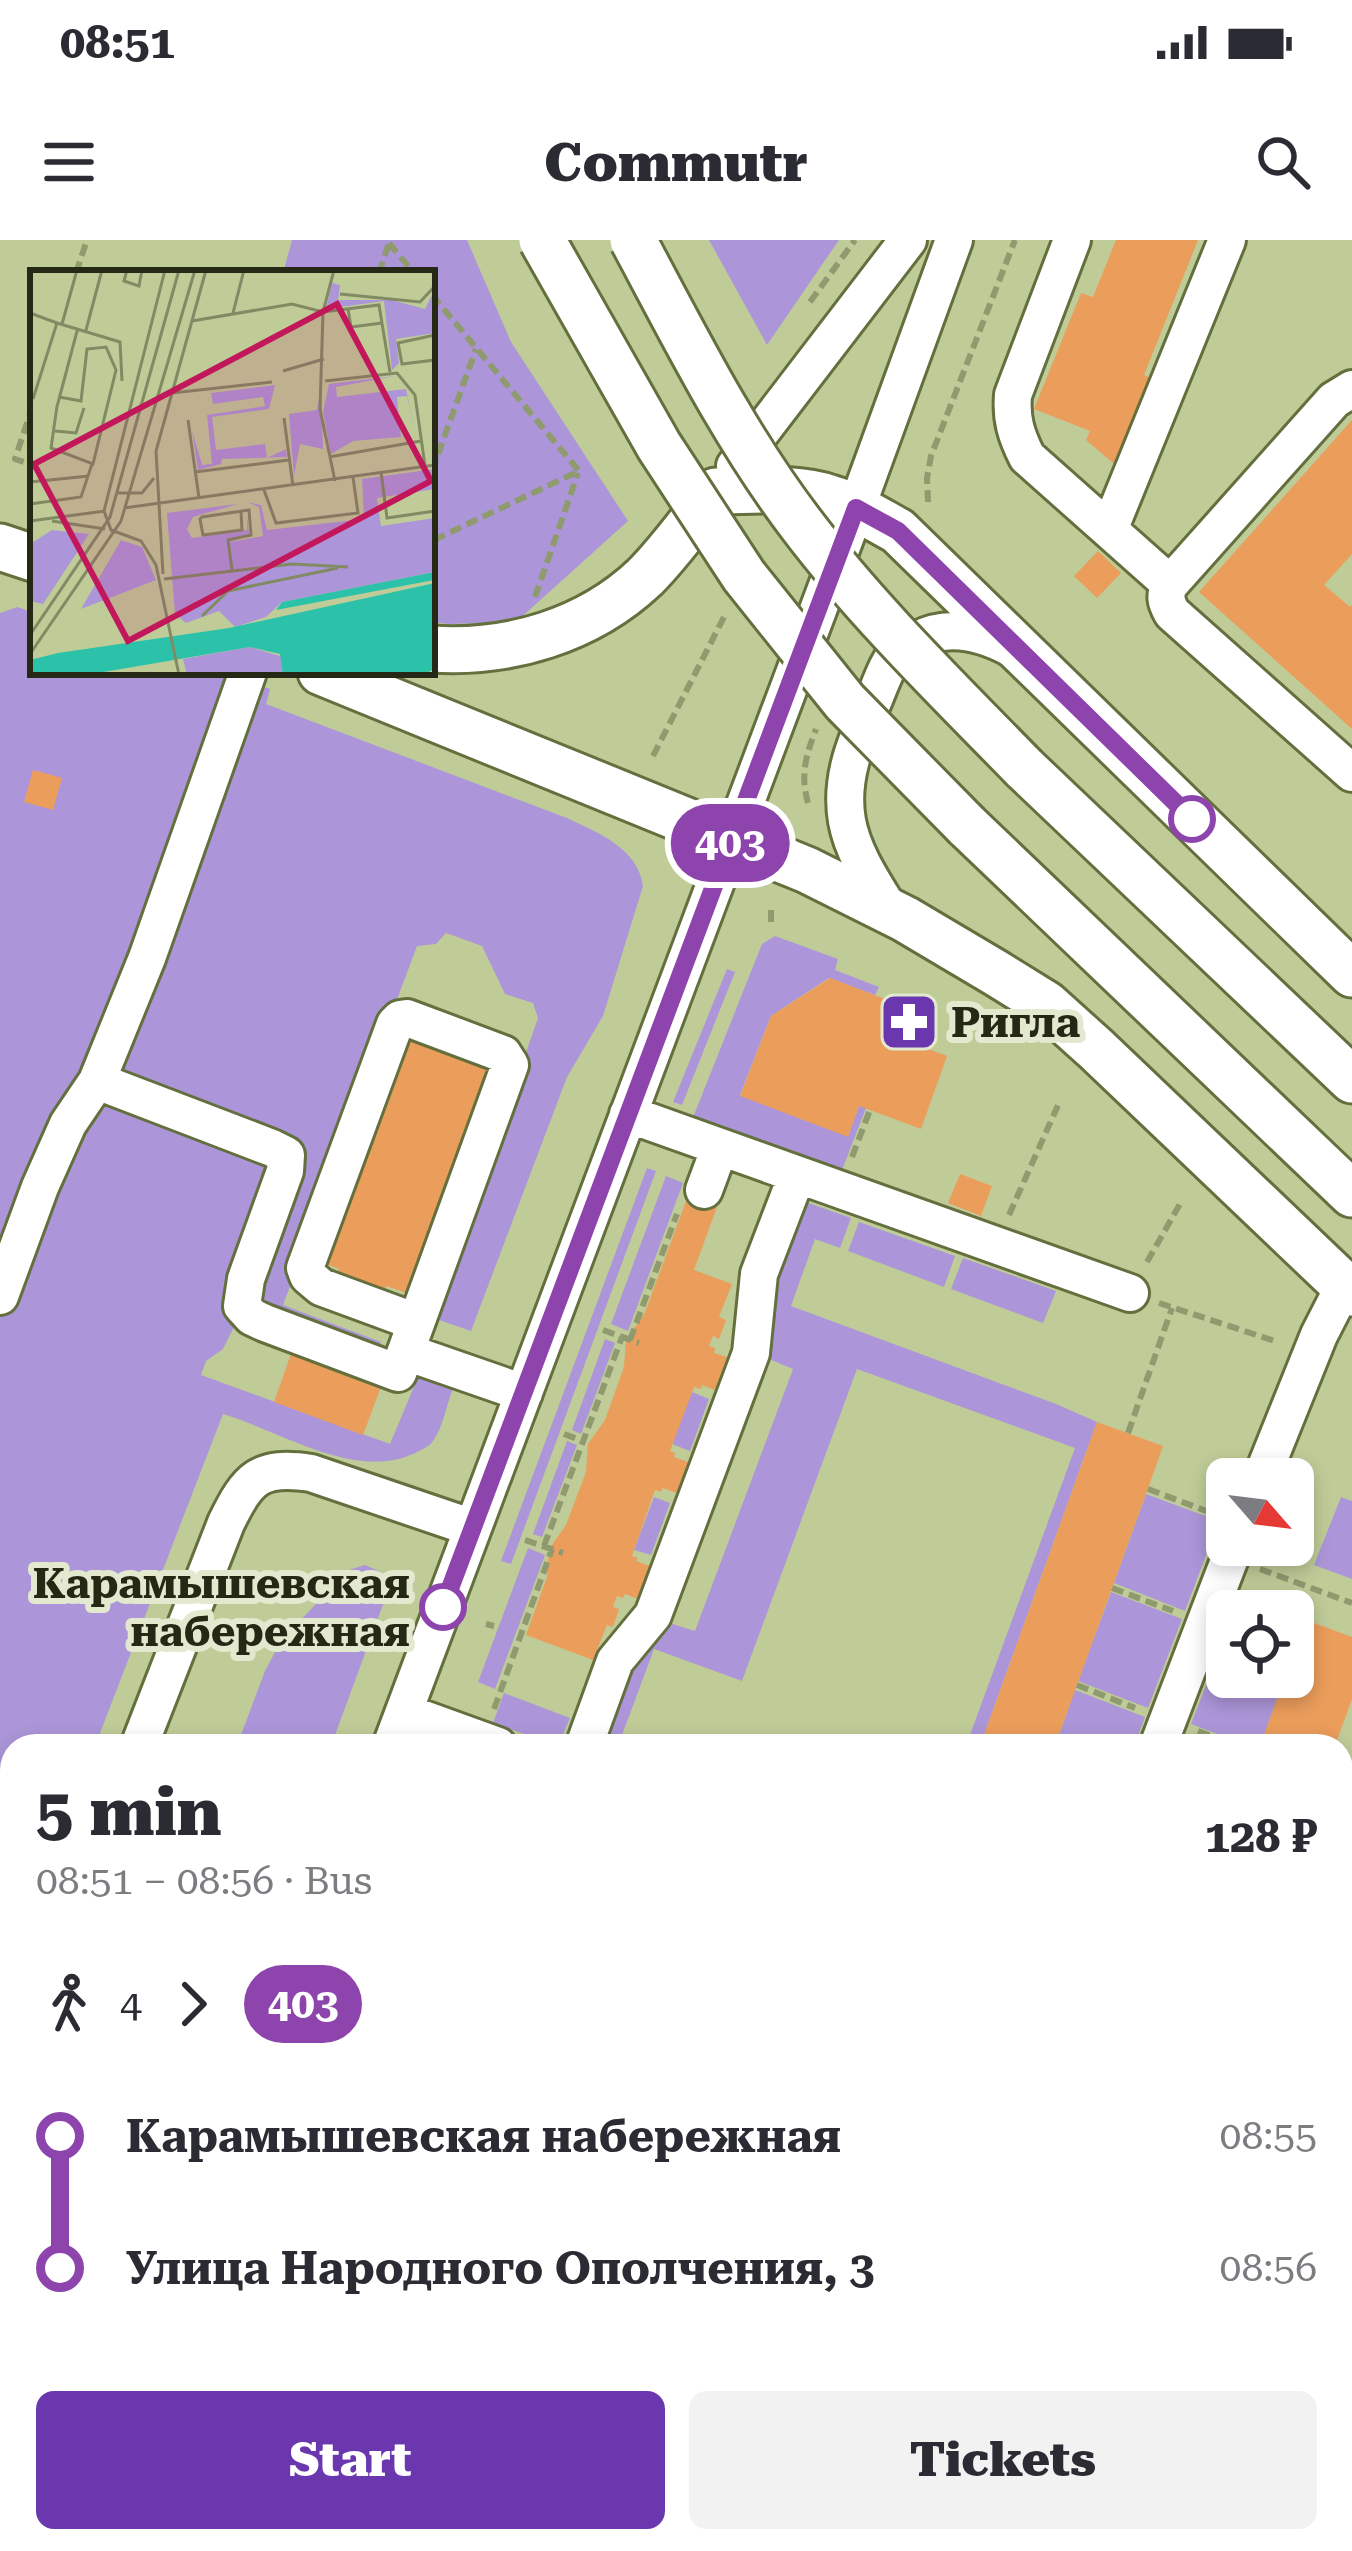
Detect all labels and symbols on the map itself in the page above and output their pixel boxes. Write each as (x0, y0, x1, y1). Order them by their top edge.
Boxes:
inset map (30, 270, 435, 675)
unlabelled marker (1170, 797, 1214, 841)
line badge: 403 (661, 804, 799, 882)
pharmacy icon: Ригла (878, 991, 940, 1053)
place label: Ригла (951, 998, 1081, 1047)
north arrow (1206, 1458, 1314, 1566)
place label: Карамышевская набережная (33, 1559, 410, 1656)
marker: Карамышевская набережная (421, 1585, 465, 1629)

